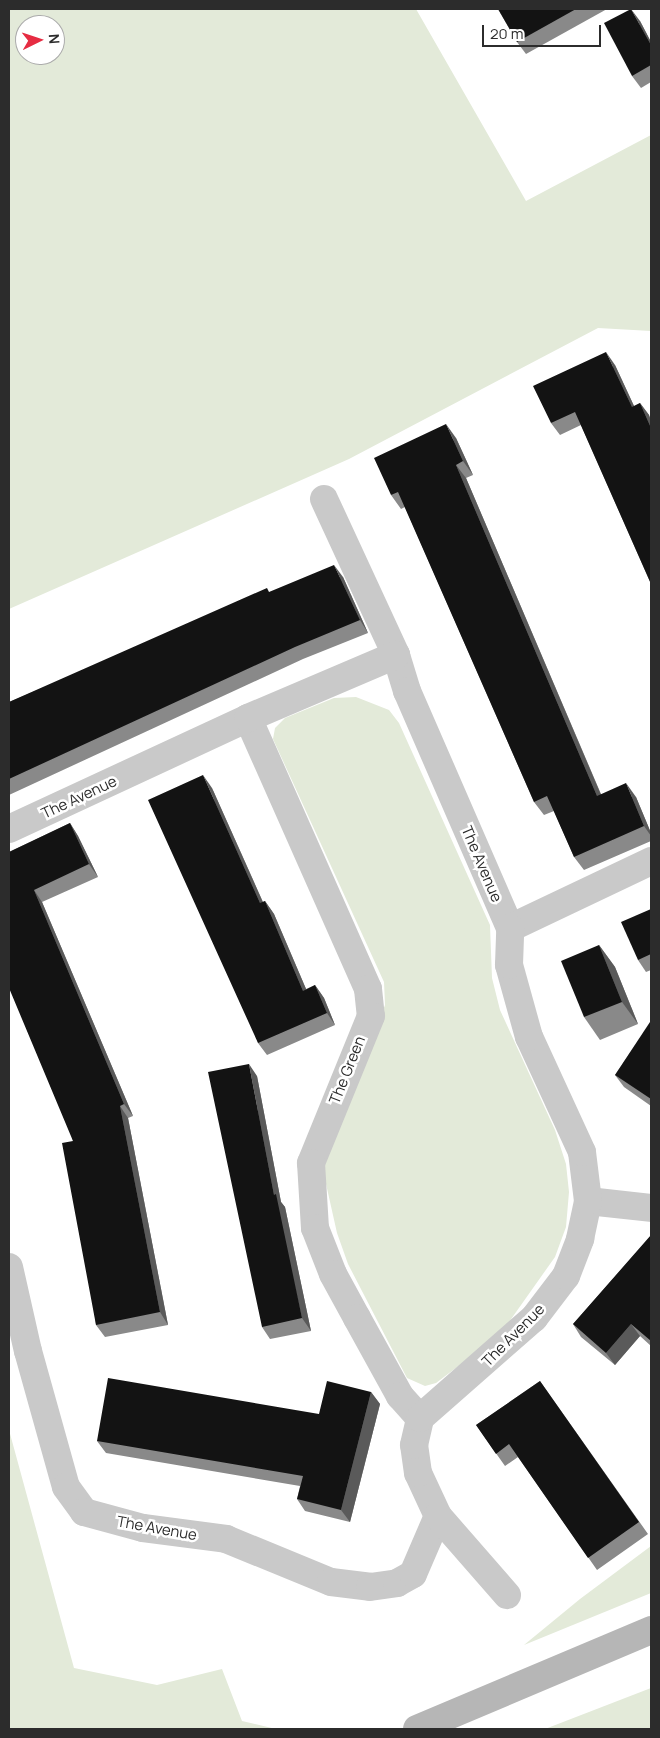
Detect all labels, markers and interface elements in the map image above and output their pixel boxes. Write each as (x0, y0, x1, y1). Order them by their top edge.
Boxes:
north arrow (15, 15, 65, 65)
scale bar (485, 15, 604, 47)
text: 20 m (490, 23, 523, 44)
text: N (45, 33, 64, 45)
street label: The Avenue (39, 772, 119, 822)
street label: The Avenue (458, 823, 506, 905)
street label: The Green (325, 1033, 369, 1107)
street label: The Avenue (478, 1300, 548, 1370)
street label: The Avenue (116, 1512, 198, 1544)

